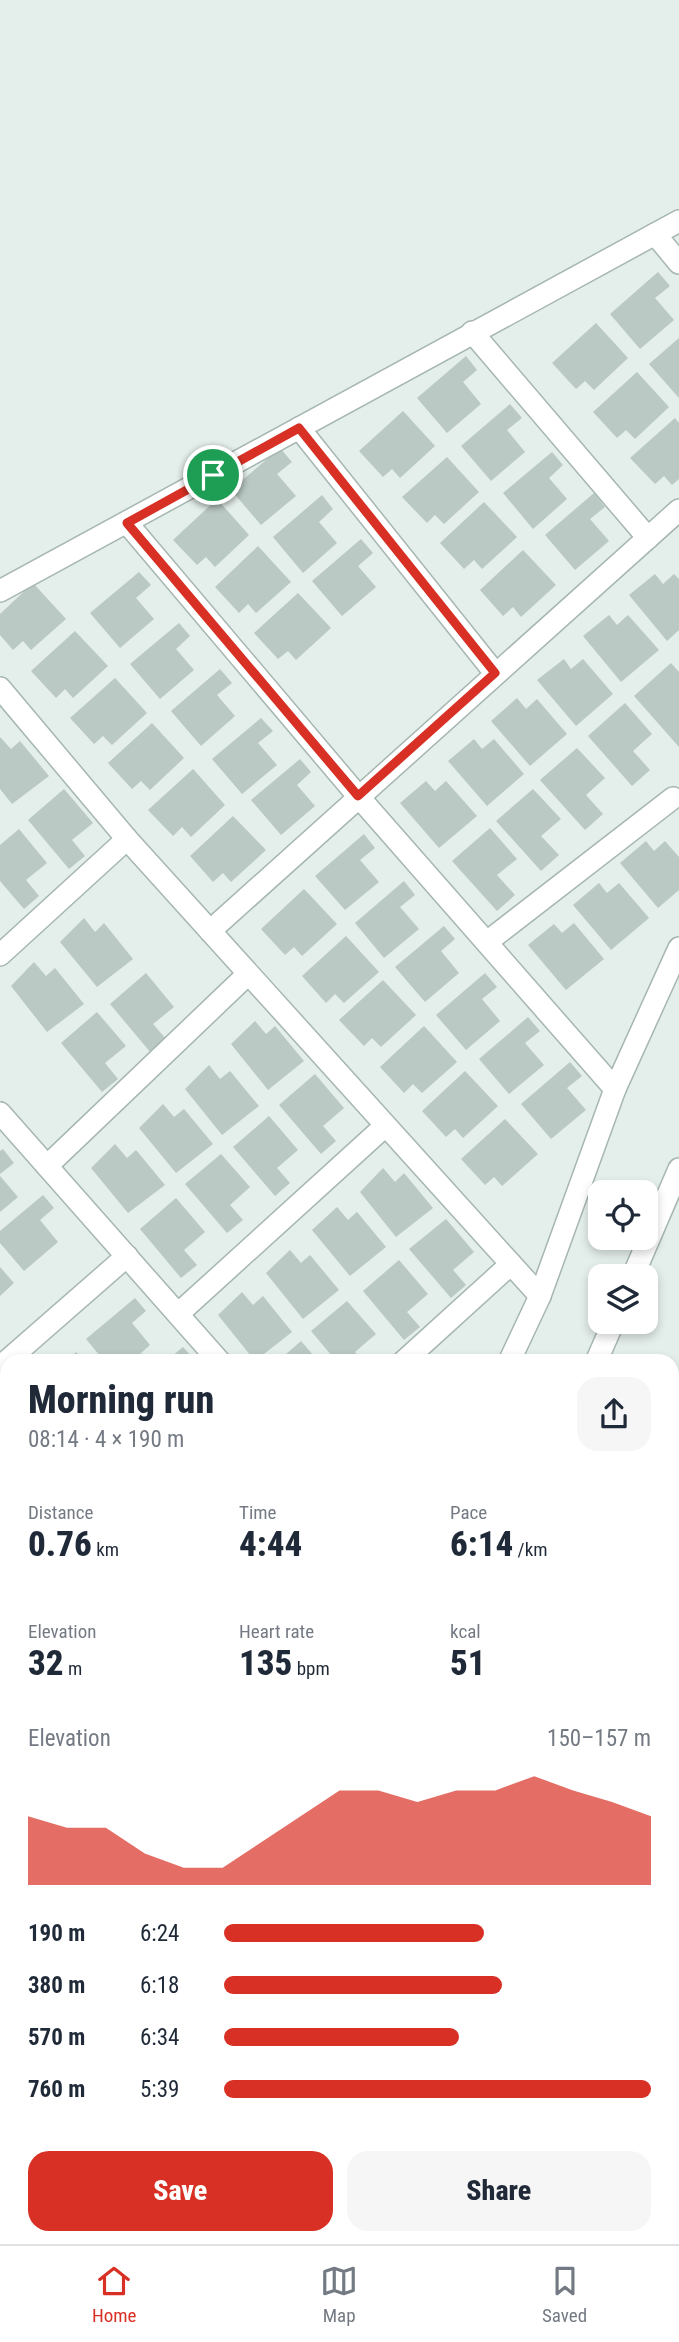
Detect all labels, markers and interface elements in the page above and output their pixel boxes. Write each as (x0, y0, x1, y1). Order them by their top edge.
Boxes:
pin (183, 445, 243, 505)
icon: arrive (194, 456, 232, 494)
map controls (588, 1180, 658, 1334)
button: locate (588, 1180, 658, 1250)
button: layers (588, 1264, 658, 1334)
button: share (577, 1377, 651, 1451)
text: Morning run (28, 1378, 214, 1422)
text: 08:14 · 4 × 190 m (28, 1426, 184, 1453)
text: Distance (28, 1501, 93, 1524)
text: Time (239, 1501, 276, 1524)
text: Pace (450, 1501, 487, 1524)
text: 0.76 (28, 1524, 92, 1565)
text: 4:44 (239, 1524, 302, 1565)
text: 6:14 (450, 1524, 513, 1565)
text: km (92, 1538, 119, 1561)
text: /km (513, 1538, 548, 1561)
text: Elevation (28, 1620, 96, 1643)
text: Heart rate (239, 1620, 314, 1643)
text: kcal (450, 1620, 481, 1643)
text: 32 (28, 1643, 64, 1684)
text: 135 (239, 1643, 292, 1684)
text: 51 (450, 1643, 486, 1684)
text: m (64, 1657, 82, 1680)
text: bpm (292, 1657, 330, 1680)
text: Elevation (28, 1725, 111, 1752)
text: 150–157 m (547, 1725, 651, 1752)
text: 190 m (28, 1920, 85, 1947)
text: 6:24 (140, 1920, 179, 1947)
text: 380 m (28, 1972, 85, 1999)
text: 6:18 (140, 1972, 179, 1999)
text: 570 m (28, 2024, 85, 2051)
text: 6:34 (140, 2024, 179, 2051)
text: 760 m (28, 2076, 85, 2103)
text: 5:39 (140, 2076, 179, 2103)
button: Save (28, 2151, 333, 2231)
button: Share (347, 2151, 651, 2231)
tab: Home (92, 2262, 136, 2327)
tab: Map (320, 2262, 358, 2327)
tab: Saved (542, 2262, 587, 2327)

